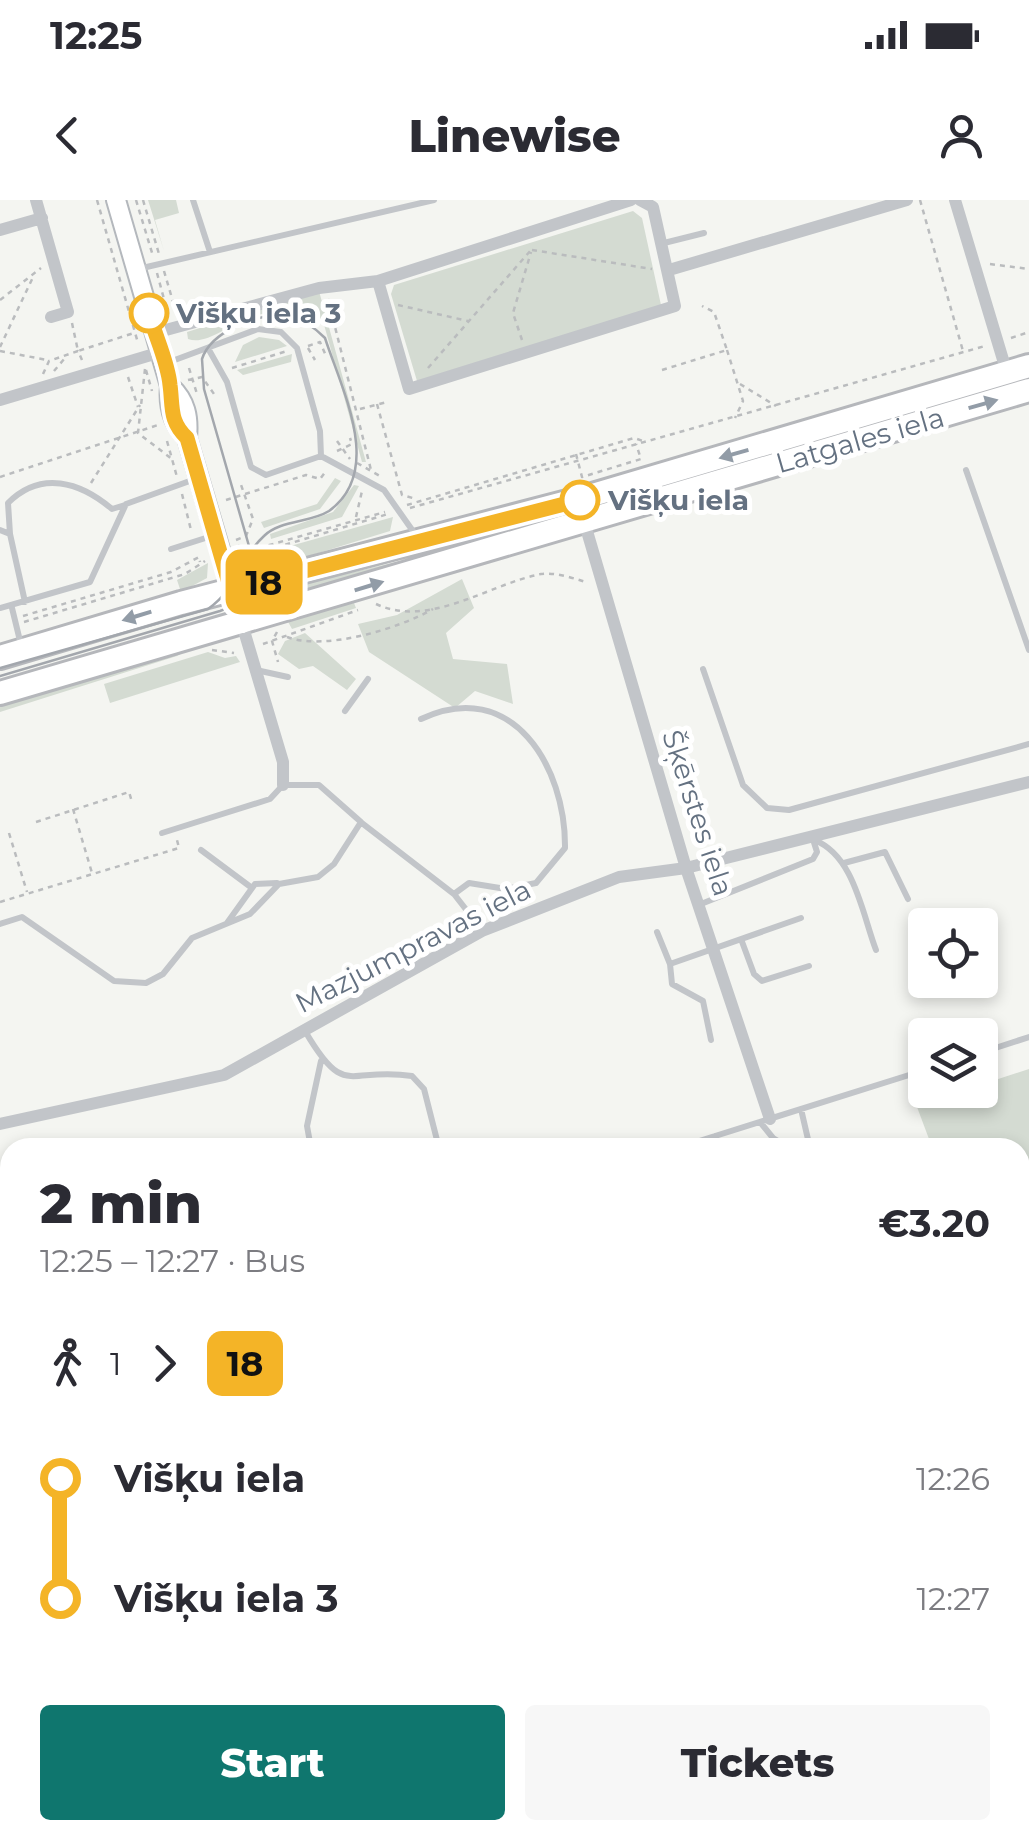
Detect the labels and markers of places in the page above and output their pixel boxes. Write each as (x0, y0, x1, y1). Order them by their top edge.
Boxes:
marker: Višķu iela 3 (130, 294, 168, 332)
place label: Višķu iela 3 (175, 296, 341, 330)
marker: Višķu iela (561, 481, 599, 519)
place label: Višķu iela (607, 483, 749, 517)

